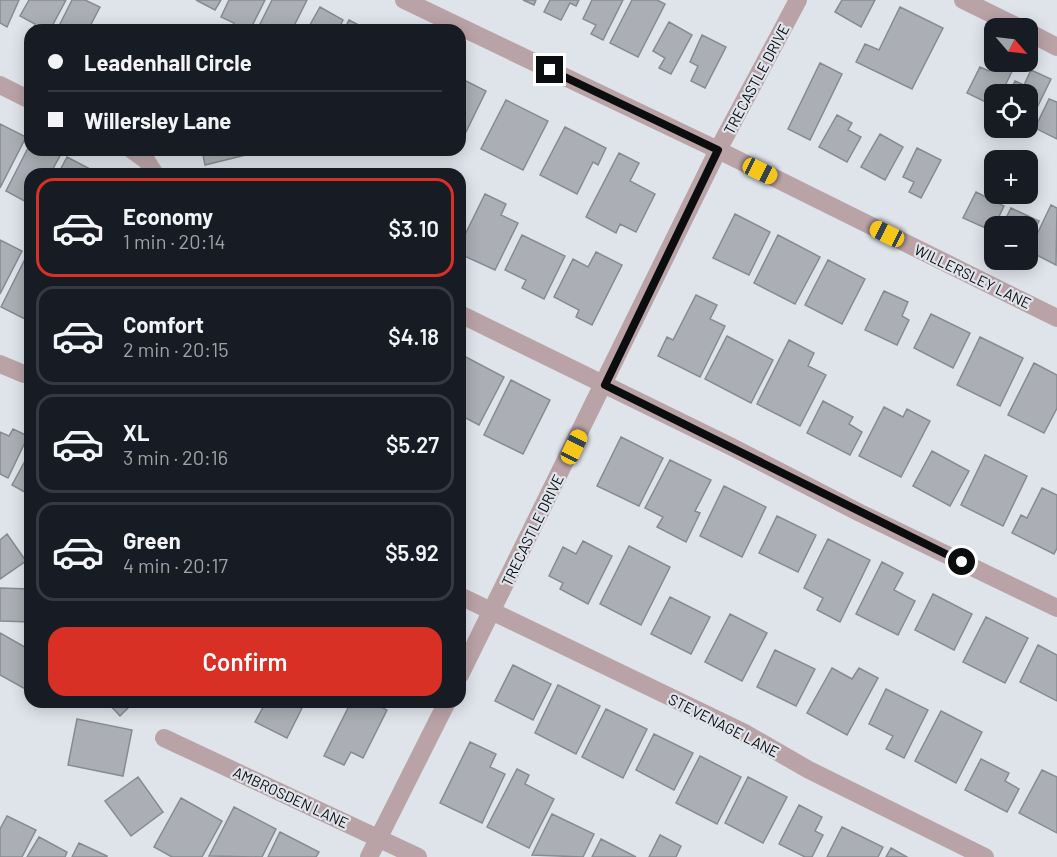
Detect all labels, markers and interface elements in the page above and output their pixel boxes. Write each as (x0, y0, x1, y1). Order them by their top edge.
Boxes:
north arrow (984, 18, 1038, 72)
map controls (984, 18, 1038, 270)
street label: TRECASTLE DRIVE (719, 21, 793, 137)
text: Leadenhall Circle (84, 49, 252, 75)
route end (536, 56, 563, 83)
button: locate (984, 84, 1038, 138)
text: Willersley Lane (84, 107, 231, 133)
button: + (984, 150, 1038, 204)
car (740, 155, 780, 187)
icon: car (51, 201, 105, 255)
text: Economy (123, 203, 213, 229)
text: $3.10 (389, 215, 439, 241)
button: − (984, 216, 1038, 270)
car (867, 218, 907, 250)
text: 1 min · 20:14 (123, 229, 225, 253)
street label: WILLERSLEY LANE (912, 240, 1034, 312)
icon: car (51, 309, 105, 363)
text: Comfort (123, 311, 204, 337)
text: $4.18 (388, 323, 439, 349)
text: 2 min · 20:15 (123, 337, 228, 361)
icon: car (51, 417, 105, 471)
text: XL (123, 419, 149, 445)
car (558, 427, 590, 467)
text: $5.27 (386, 431, 439, 457)
text: 3 min · 20:16 (123, 445, 228, 469)
street label: TRECASTLE DRIVE (497, 471, 567, 589)
icon: car (51, 525, 105, 579)
text: Green (123, 527, 181, 553)
text: $5.92 (385, 539, 439, 565)
route start (948, 548, 975, 575)
text: 4 min · 20:17 (123, 553, 228, 577)
button: Confirm (48, 627, 442, 696)
street label: STEVENAGE LANE (666, 689, 782, 761)
street label: AMBROSDEN LANE (230, 762, 352, 832)

